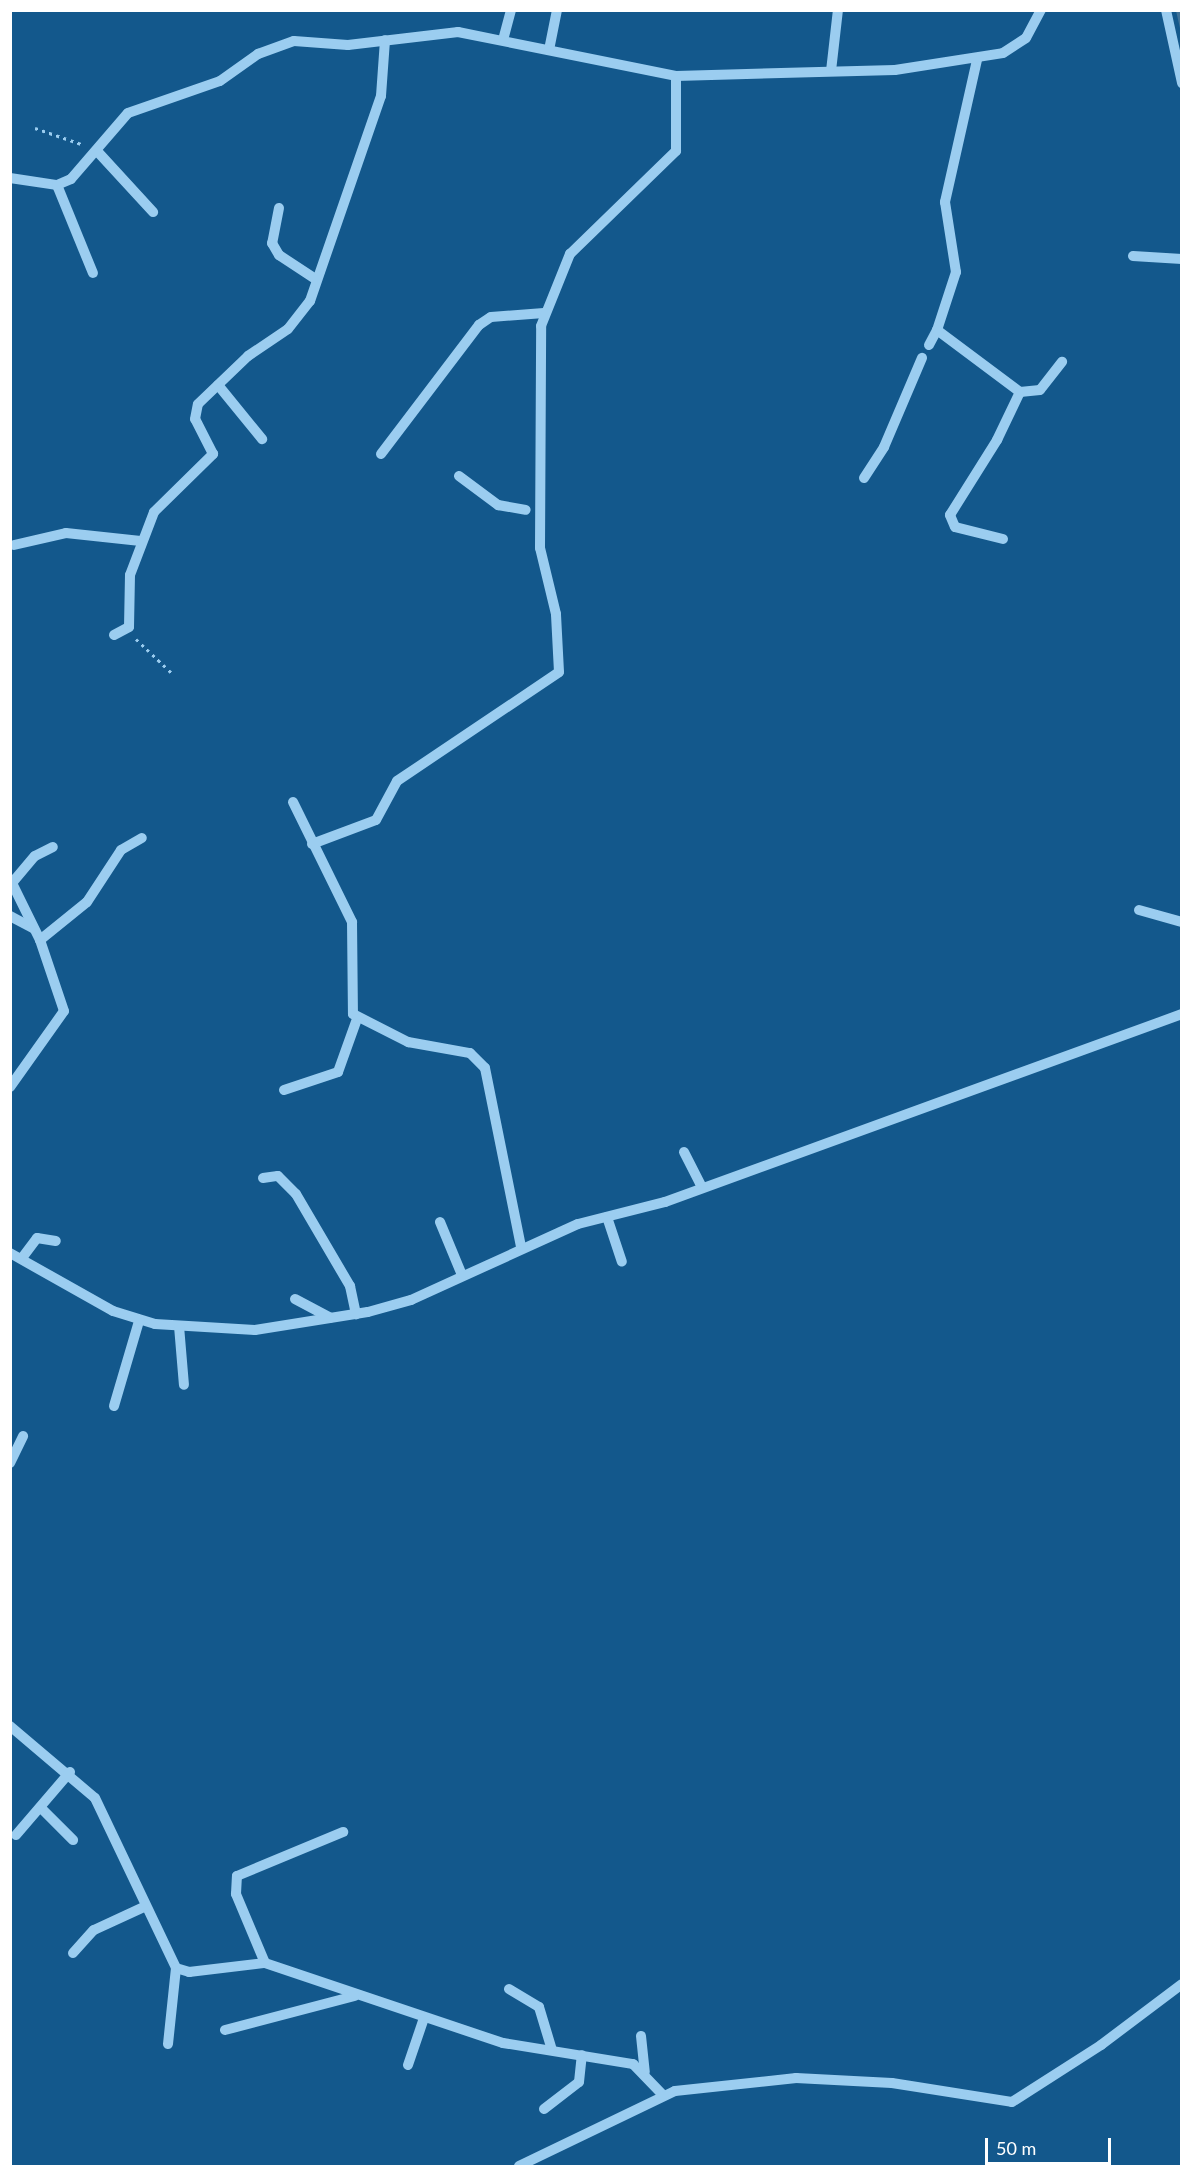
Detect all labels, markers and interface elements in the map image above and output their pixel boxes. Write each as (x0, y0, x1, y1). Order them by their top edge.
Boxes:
scale bar (988, 2126, 1114, 2164)
text: 50 m (996, 2137, 1036, 2159)

